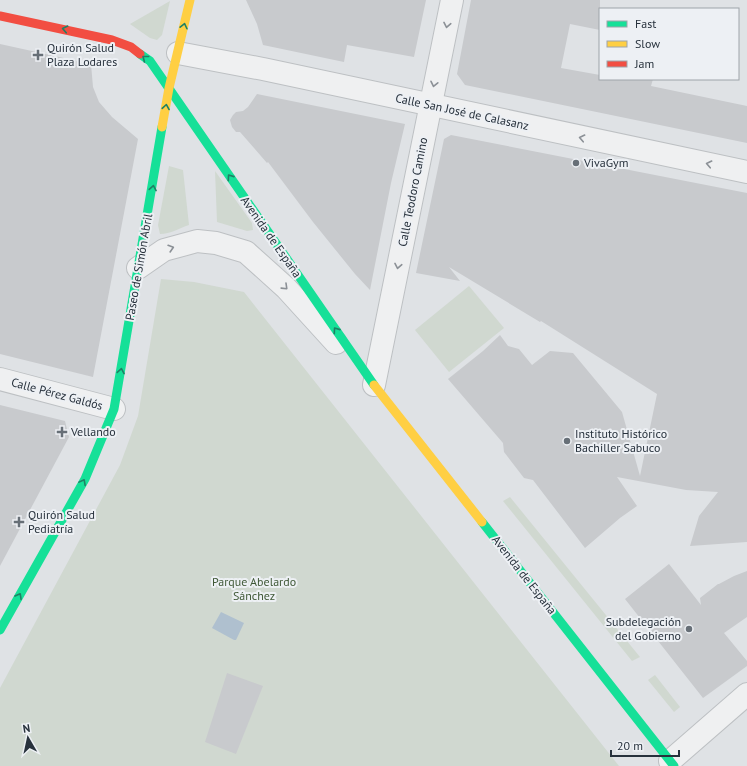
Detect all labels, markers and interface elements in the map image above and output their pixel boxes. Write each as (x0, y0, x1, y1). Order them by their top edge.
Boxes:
legend (599, 8, 739, 80)
text: Fast (635, 16, 656, 31)
one-way arrow (443, 21, 451, 28)
one-way arrow (179, 23, 187, 29)
one-way arrow (61, 26, 68, 34)
text: Slow (635, 36, 660, 51)
place label: Quirón Salud Plaza Lodares (47, 40, 117, 69)
marker: Quirón Salud Plaza Lodares (32, 49, 44, 61)
one-way arrow (143, 56, 150, 63)
text: Jam (634, 56, 654, 71)
one-way arrow (431, 81, 439, 87)
street label: Calle San José de Calasanz (394, 90, 530, 133)
one-way arrow (161, 104, 170, 110)
one-way arrow (578, 134, 585, 142)
street label: Calle Teodoro Camino (395, 136, 430, 248)
place label: VivaGym (583, 155, 628, 170)
marker: VivaGym (571, 158, 581, 168)
one-way arrow (706, 161, 712, 169)
one-way arrow (227, 174, 235, 181)
one-way arrow (148, 185, 156, 191)
street label: Avenida de España (238, 193, 305, 280)
street label: Paseo de Simón Abril (122, 212, 155, 321)
one-way arrow (168, 244, 175, 253)
one-way arrow (394, 263, 402, 269)
one-way arrow (280, 282, 288, 290)
one-way arrow (334, 327, 341, 334)
one-way arrow (116, 367, 124, 374)
street label: Calle Pérez Galdós (10, 374, 105, 413)
place label: Vellando (70, 424, 116, 439)
marker: Vellando (56, 426, 68, 438)
place label: Instituto Histórico Bachiller Sabuco (575, 426, 667, 455)
marker: Instituto Histórico Bachiller Sabuco (562, 436, 572, 446)
one-way arrow (78, 479, 85, 487)
place label: Quirón Salud Pediatría (28, 507, 95, 536)
marker: Quirón Salud Pediatría (13, 516, 25, 528)
street label: Avenida de España (489, 532, 560, 617)
park label: Parque Abelardo Sánchez (212, 574, 296, 603)
one-way arrow (14, 593, 22, 600)
place label: Subdelegación del Gobierno (606, 614, 681, 643)
marker: Subdelegación del Gobierno (684, 624, 694, 634)
north arrow (8, 718, 48, 758)
text: N (22, 721, 31, 736)
scale bar (611, 732, 679, 758)
text: 20 m (617, 738, 643, 753)

